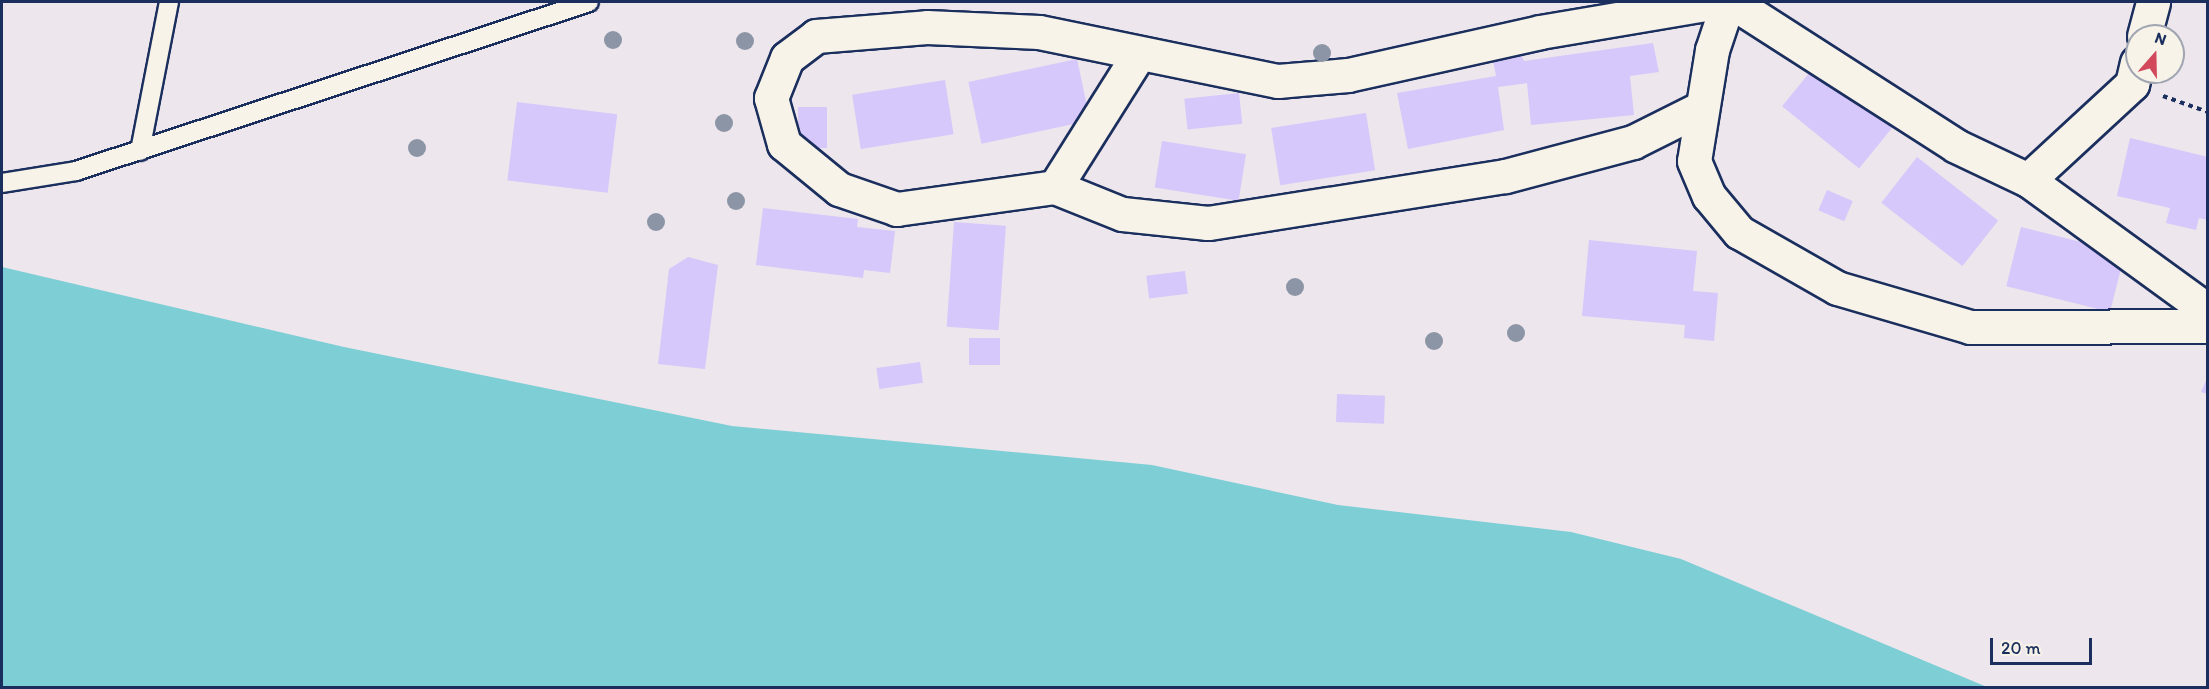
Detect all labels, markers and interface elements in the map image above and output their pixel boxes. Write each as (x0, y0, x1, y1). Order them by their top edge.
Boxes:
north arrow (2125, 24, 2185, 84)
text: N (2152, 28, 2169, 49)
scale bar (1993, 626, 2095, 664)
text: 20 m (2001, 637, 2041, 659)

